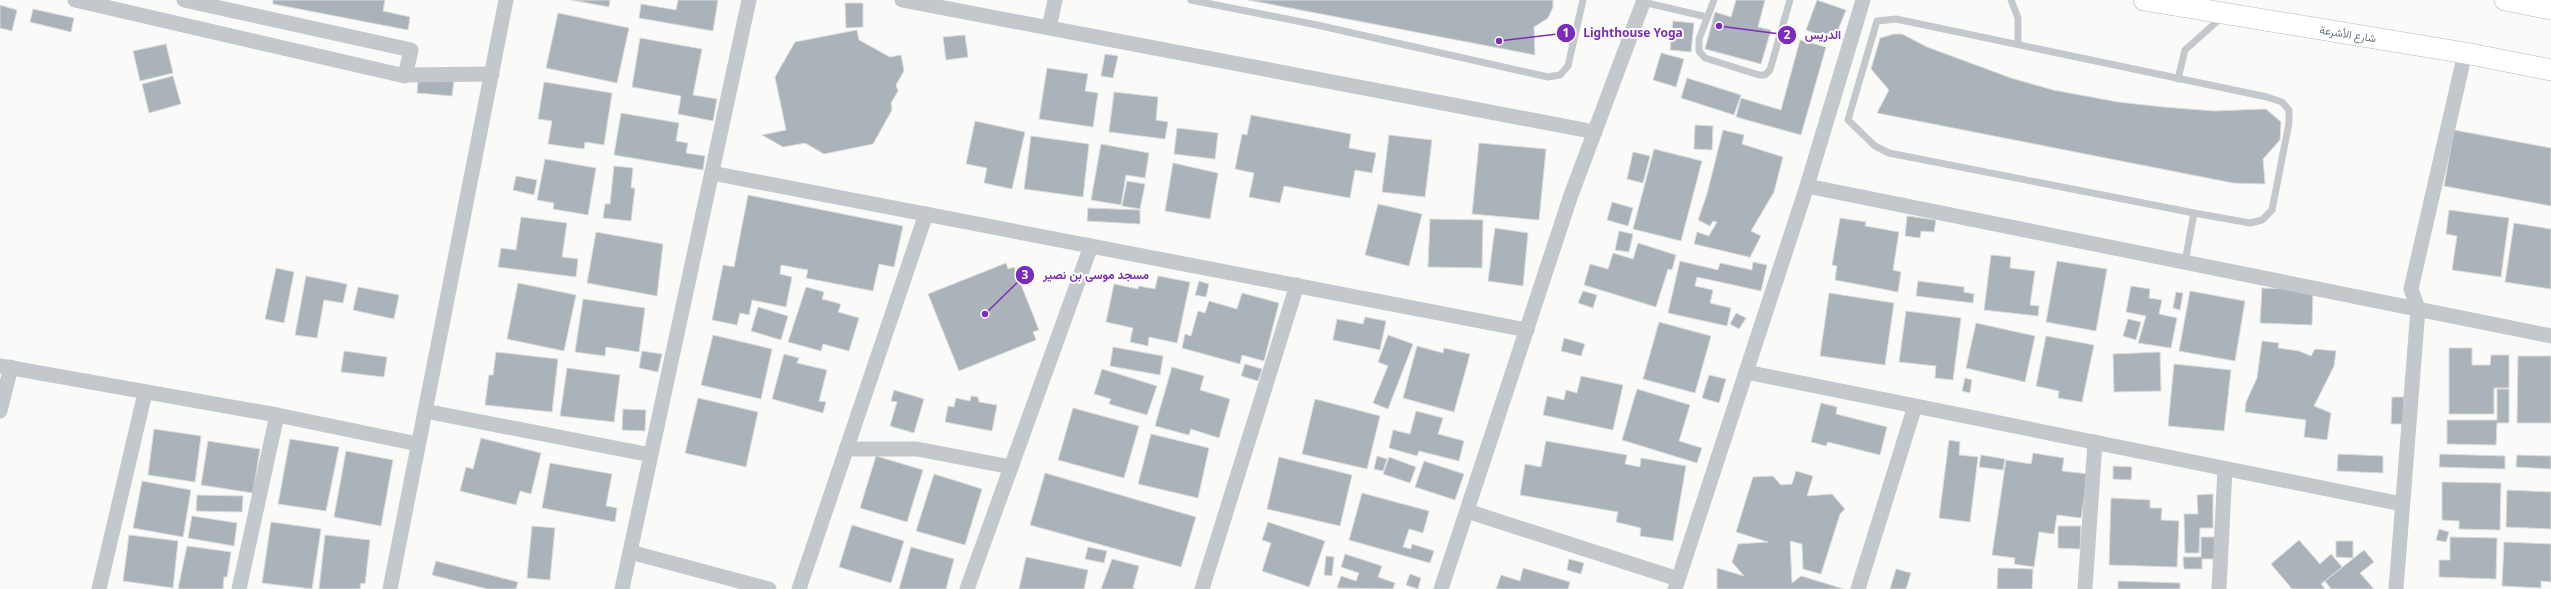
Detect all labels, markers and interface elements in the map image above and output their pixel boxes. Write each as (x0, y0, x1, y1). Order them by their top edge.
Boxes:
callout: Lighthouse Yoga (1556, 21, 1691, 45)
street label: شارع الأشرعة (2318, 22, 2378, 46)
callout: الدريس (1777, 23, 1849, 47)
text: 1 (1563, 24, 1569, 41)
text: Lighthouse Yoga (1583, 24, 1683, 41)
text: 2 (1784, 26, 1791, 43)
text: الدريس (1805, 26, 1841, 43)
callout: مسجد موسى بن نصير (1015, 263, 1157, 287)
text: 3 (1022, 266, 1029, 283)
text: مسجد موسى بن نصير (1042, 266, 1149, 283)

